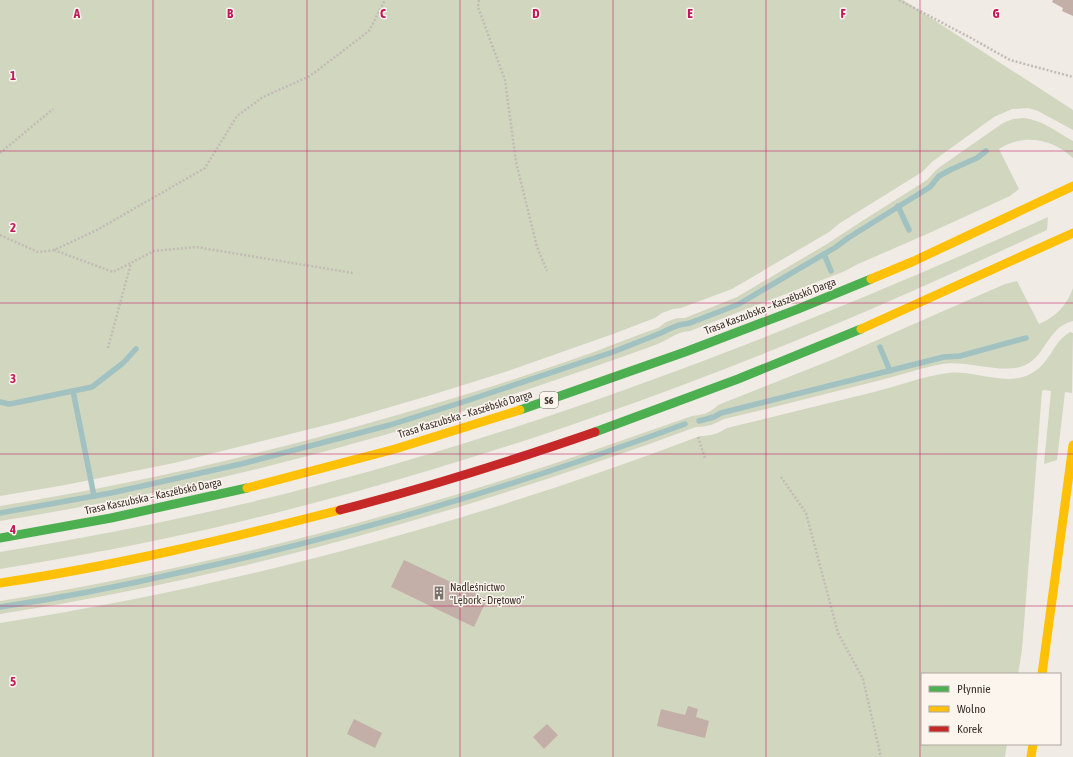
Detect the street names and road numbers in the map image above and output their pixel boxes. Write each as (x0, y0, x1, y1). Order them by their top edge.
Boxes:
street label: Trasa Kaszubska – Kaszëbskô Darga (703, 275, 837, 337)
street label: Trasa Kaszubska – Kaszëbskô Darga (396, 388, 534, 440)
road number: S6 (540, 392, 558, 408)
street label: Trasa Kaszubska – Kaszëbskô Darga (83, 476, 223, 516)

